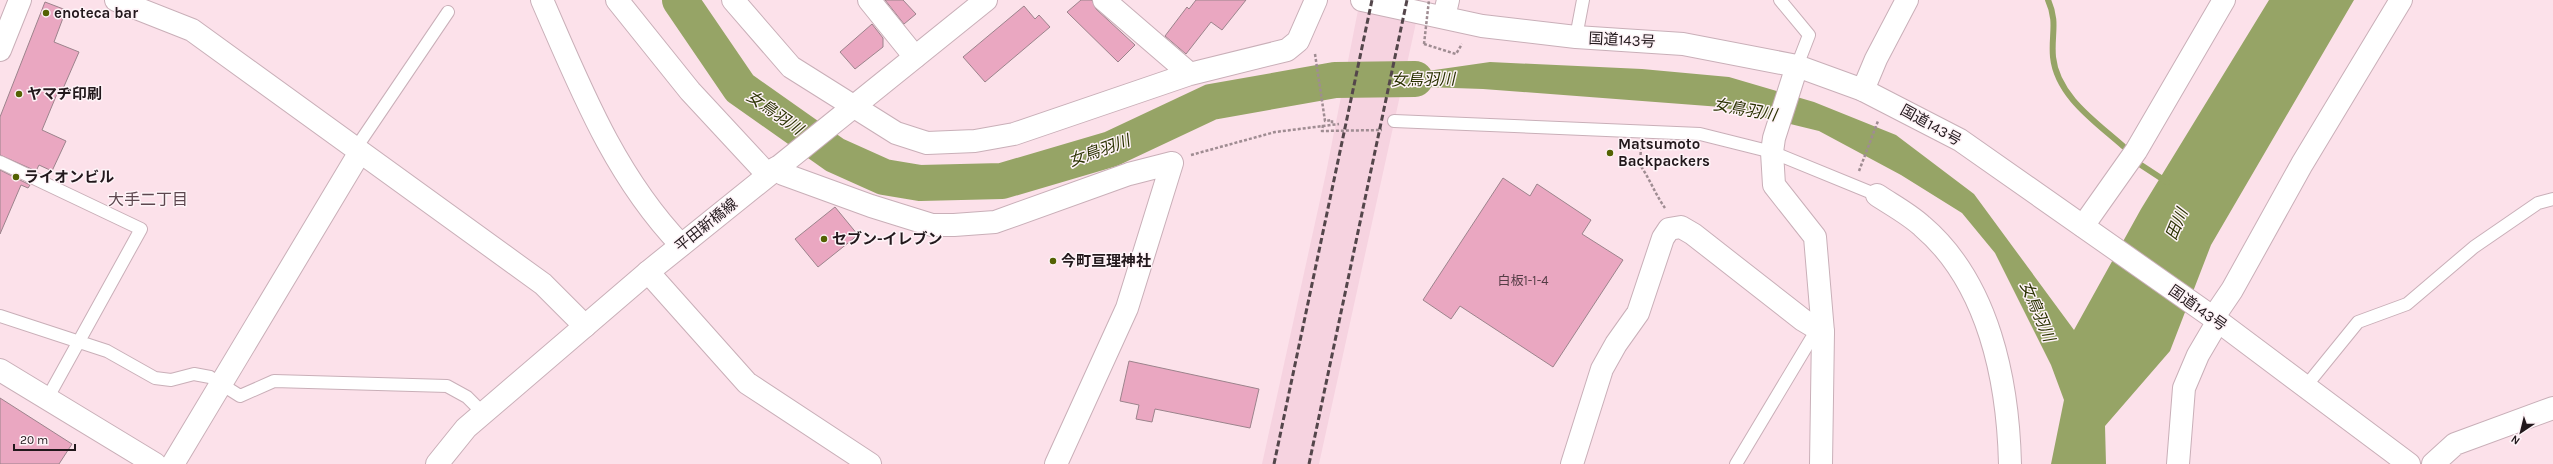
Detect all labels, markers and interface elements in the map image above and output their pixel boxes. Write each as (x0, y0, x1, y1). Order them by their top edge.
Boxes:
place label: enoteca bar (54, 4, 138, 22)
marker: enoteca bar (41, 8, 51, 18)
street label: 国道143号 (1588, 29, 1656, 51)
water label: 女鳥羽川 (1391, 69, 1457, 90)
place label: ヤマヂ印刷 (27, 85, 102, 103)
water label: 女鳥羽川 (743, 86, 808, 140)
marker: ヤマヂ印刷 (14, 89, 24, 99)
water label: 女鳥羽川 (1712, 95, 1780, 125)
street label: 国道143号 (1897, 101, 1965, 149)
water label: 女鳥羽川 (1066, 130, 1134, 170)
place label: Matsumoto Backpackers (1618, 135, 1710, 170)
marker: Matsumoto Backpackers (1605, 148, 1615, 158)
place label: ライオンビル (24, 168, 114, 186)
marker: ライオンビル (11, 172, 21, 182)
district label: 大手二丁目 (108, 190, 188, 209)
street label: 平田新橋線 (671, 194, 741, 256)
water label: 田川 (2161, 204, 2192, 243)
place label: セブン-イレブン (832, 230, 943, 248)
marker: セブン-イレブン (819, 234, 829, 244)
place label: 今町亘理神社 (1061, 252, 1151, 270)
marker: 今町亘理神社 (1048, 256, 1058, 266)
house number: 白板1-1-4 (1498, 273, 1548, 288)
water label: 女鳥羽川 (2016, 278, 2060, 346)
street label: 国道143号 (2165, 281, 2231, 335)
north arrow (2501, 412, 2541, 452)
scale bar (14, 426, 75, 452)
text: N (2509, 432, 2523, 447)
text: 20 m (20, 433, 48, 447)

